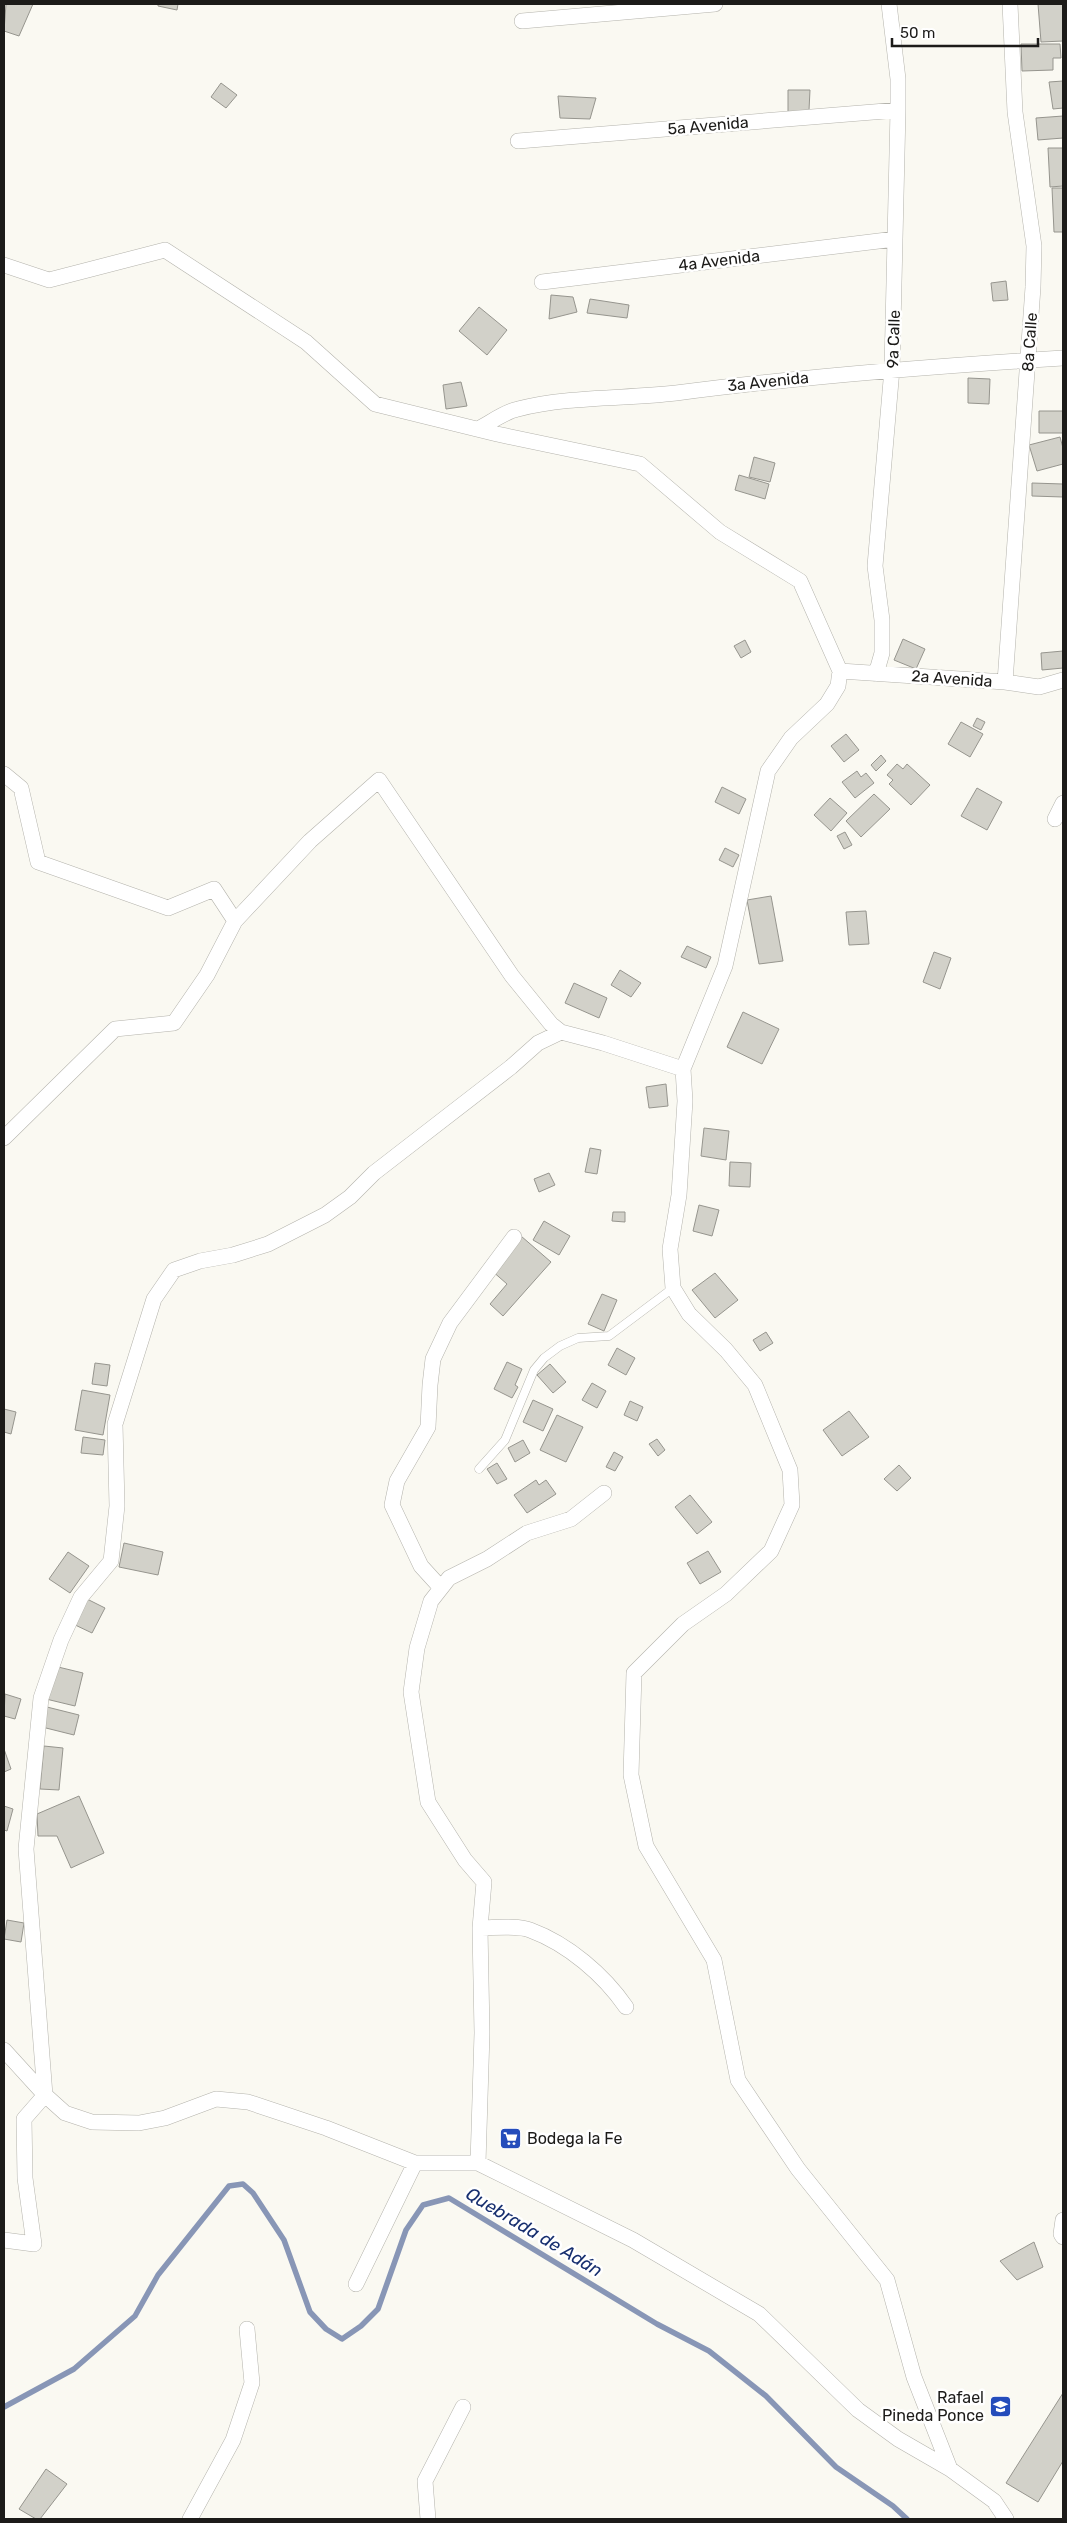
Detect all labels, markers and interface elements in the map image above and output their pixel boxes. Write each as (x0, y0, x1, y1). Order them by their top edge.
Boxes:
scale bar (892, 15, 1038, 47)
text: 50 m (900, 24, 935, 42)
street label: 5a Avenida (667, 112, 749, 139)
street label: 4a Avenida (677, 246, 761, 275)
street label: 9a Calle (883, 309, 904, 369)
street label: 8a Calle (1018, 312, 1041, 372)
street label: 3a Avenida (726, 368, 810, 395)
street label: 2a Avenida (911, 666, 993, 691)
supermarket icon: Bodega la Fe (499, 2126, 523, 2150)
place label: Bodega la Fe (527, 2129, 622, 2148)
water label: Quebrada de Adán (462, 2182, 606, 2282)
place label: Rafael Pineda Ponce (882, 2388, 984, 2425)
school or university icon: Rafael Pineda Ponce (988, 2394, 1012, 2418)

